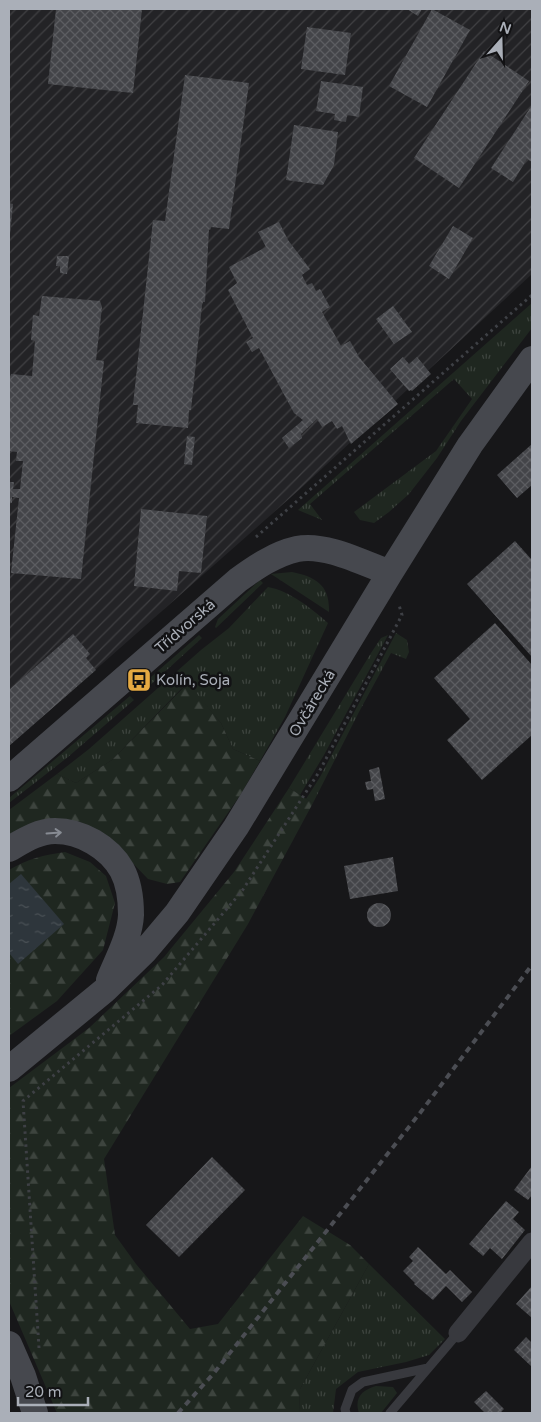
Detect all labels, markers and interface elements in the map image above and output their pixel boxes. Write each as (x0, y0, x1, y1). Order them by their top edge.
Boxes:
north arrow (476, 15, 526, 65)
text: N (497, 18, 513, 38)
street label: Třídvorská (151, 595, 219, 657)
street label: Ovčárecká (285, 666, 339, 740)
bus stop icon: Kolín, Soja (126, 667, 152, 693)
place label: Kolín, Soja (156, 671, 230, 689)
one-way arrow (45, 828, 61, 837)
scale bar (18, 1374, 88, 1406)
text: 20 m (25, 1383, 62, 1401)

